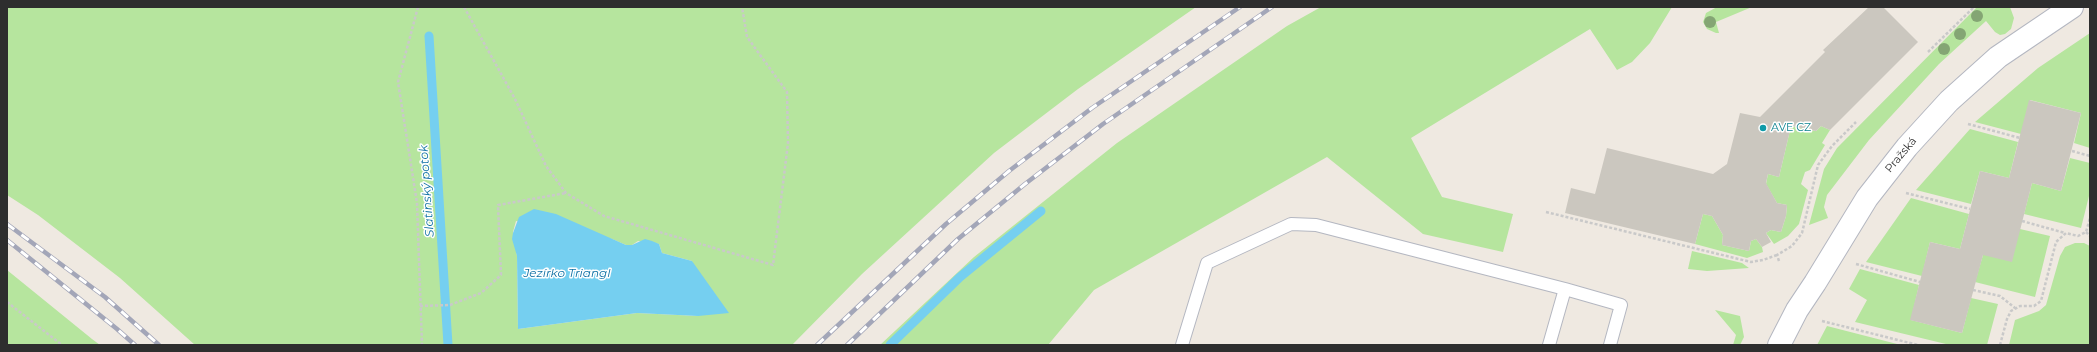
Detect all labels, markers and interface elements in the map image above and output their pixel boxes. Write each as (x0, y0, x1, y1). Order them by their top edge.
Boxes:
place label: AVE CZ (1771, 121, 1811, 135)
marker: AVE CZ (1758, 123, 1768, 133)
street label: Pražská (1882, 135, 1920, 175)
water label: Slatinský potok (417, 144, 437, 238)
water label: Jezírko Triangl (523, 266, 611, 280)

